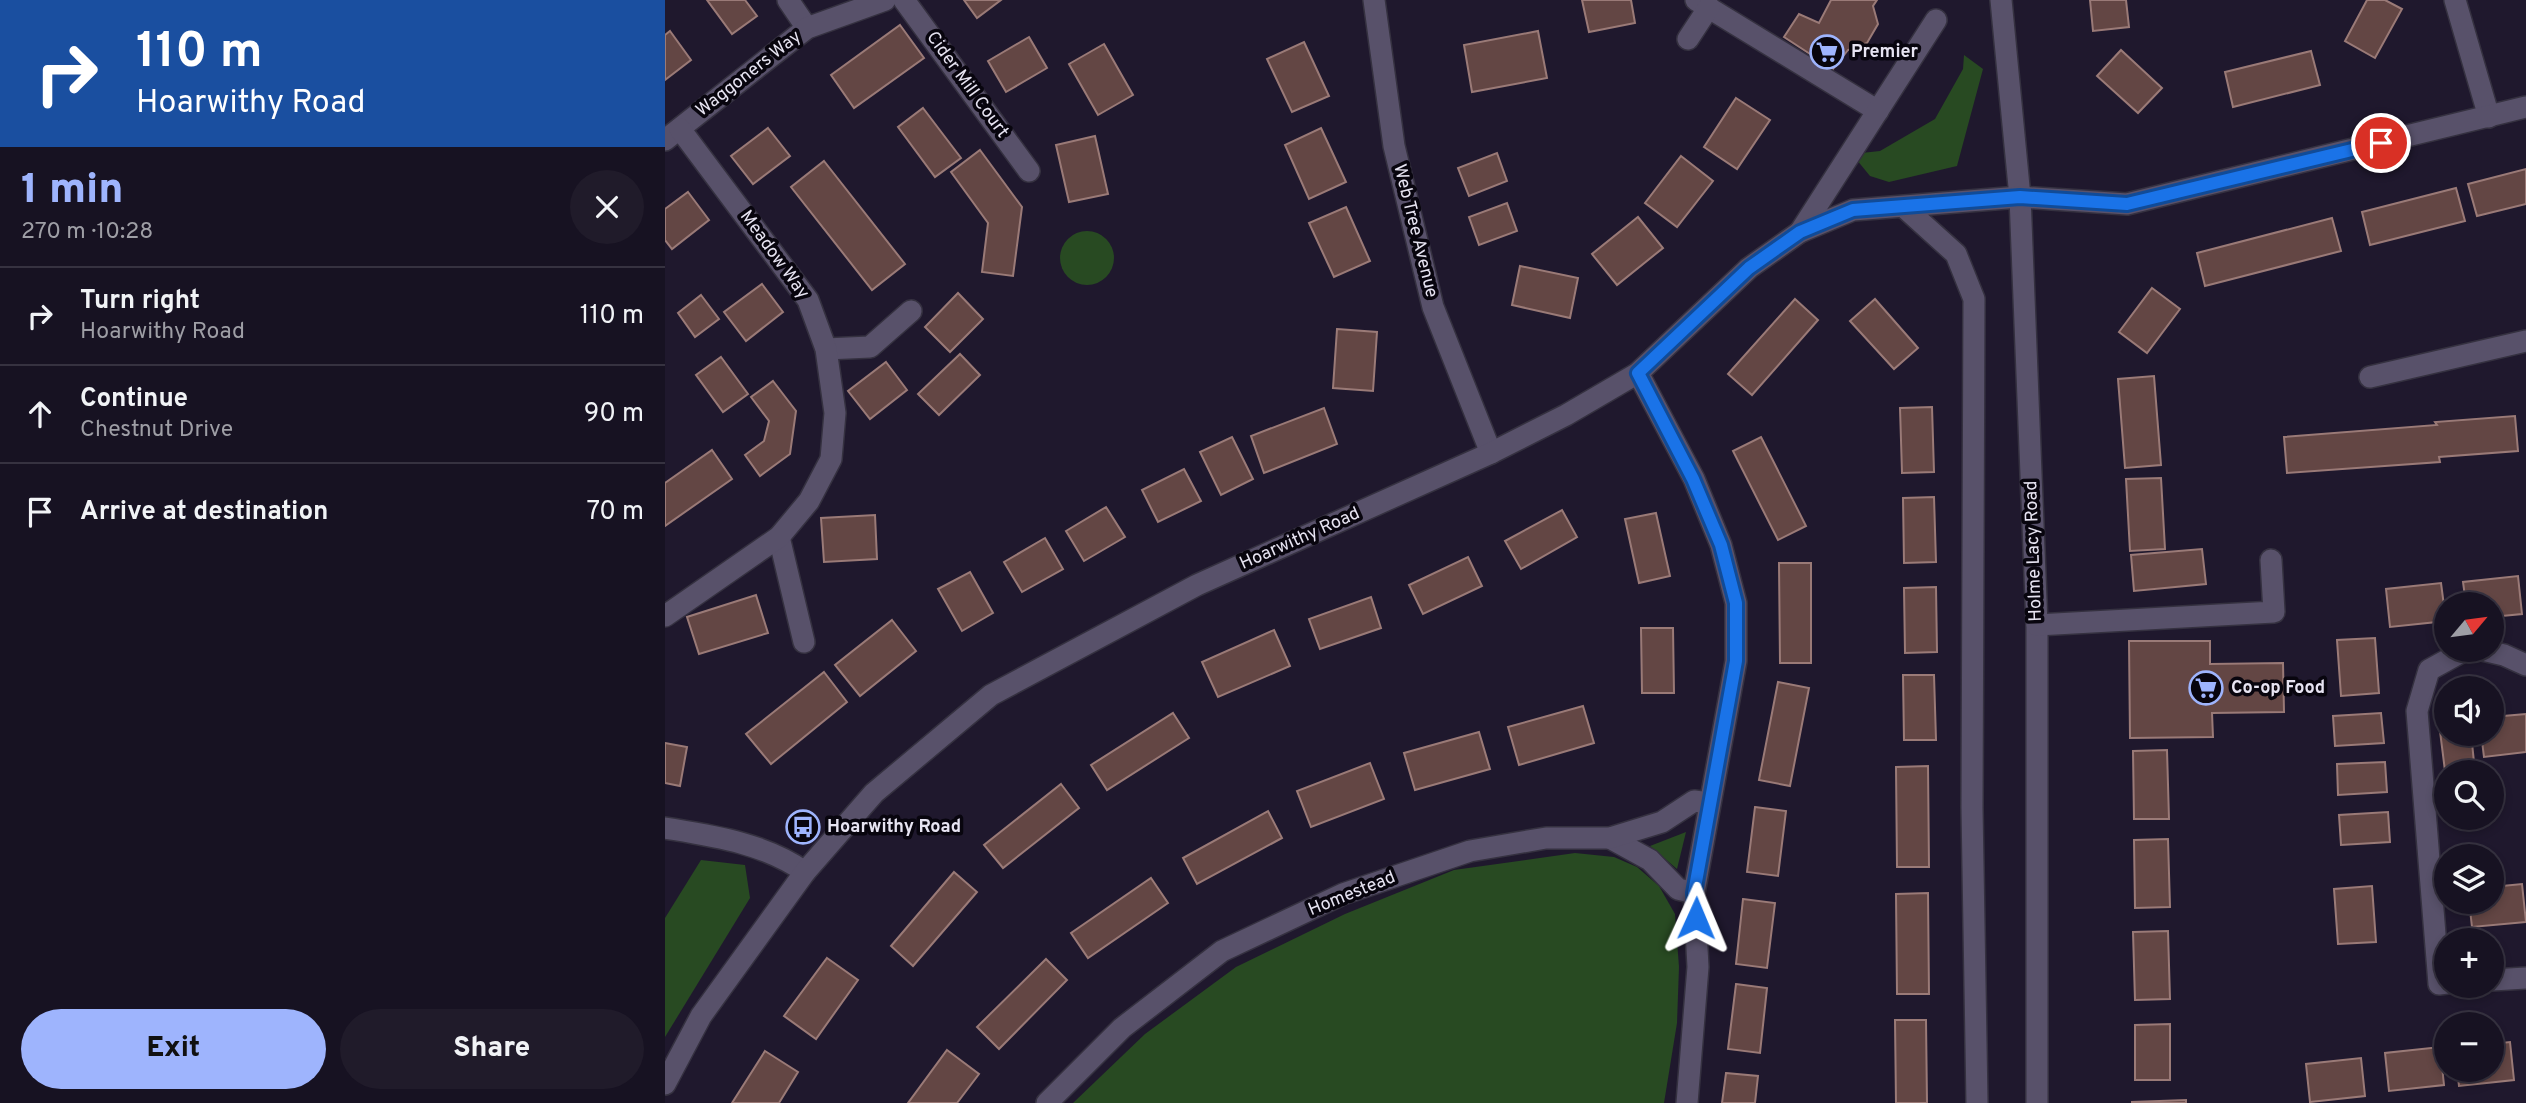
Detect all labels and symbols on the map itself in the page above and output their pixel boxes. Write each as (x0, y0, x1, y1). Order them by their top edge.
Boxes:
street label: Waggoners Way (692, 26, 806, 122)
street label: Cider Mill Court (921, 27, 1013, 143)
supermarket icon: Premier (1808, 33, 1846, 71)
place label: Premier (1851, 41, 1919, 64)
pin (2351, 113, 2411, 173)
street label: Web Tree Avenue (1387, 162, 1443, 300)
street label: Meadow Way (734, 206, 814, 304)
street label: Holme Lacy Road (2020, 480, 2048, 622)
street label: Hoarwithy Road (1236, 502, 1364, 576)
north arrow (2434, 592, 2504, 662)
supermarket icon: Co-op Food (2187, 669, 2225, 707)
place label: Co-op Food (2231, 677, 2325, 700)
bus stop icon: Hoarwithy Road (784, 808, 822, 846)
place label: Hoarwithy Road (827, 816, 961, 839)
street label: Homestead (1305, 866, 1399, 922)
position arrow (1659, 881, 1733, 955)

